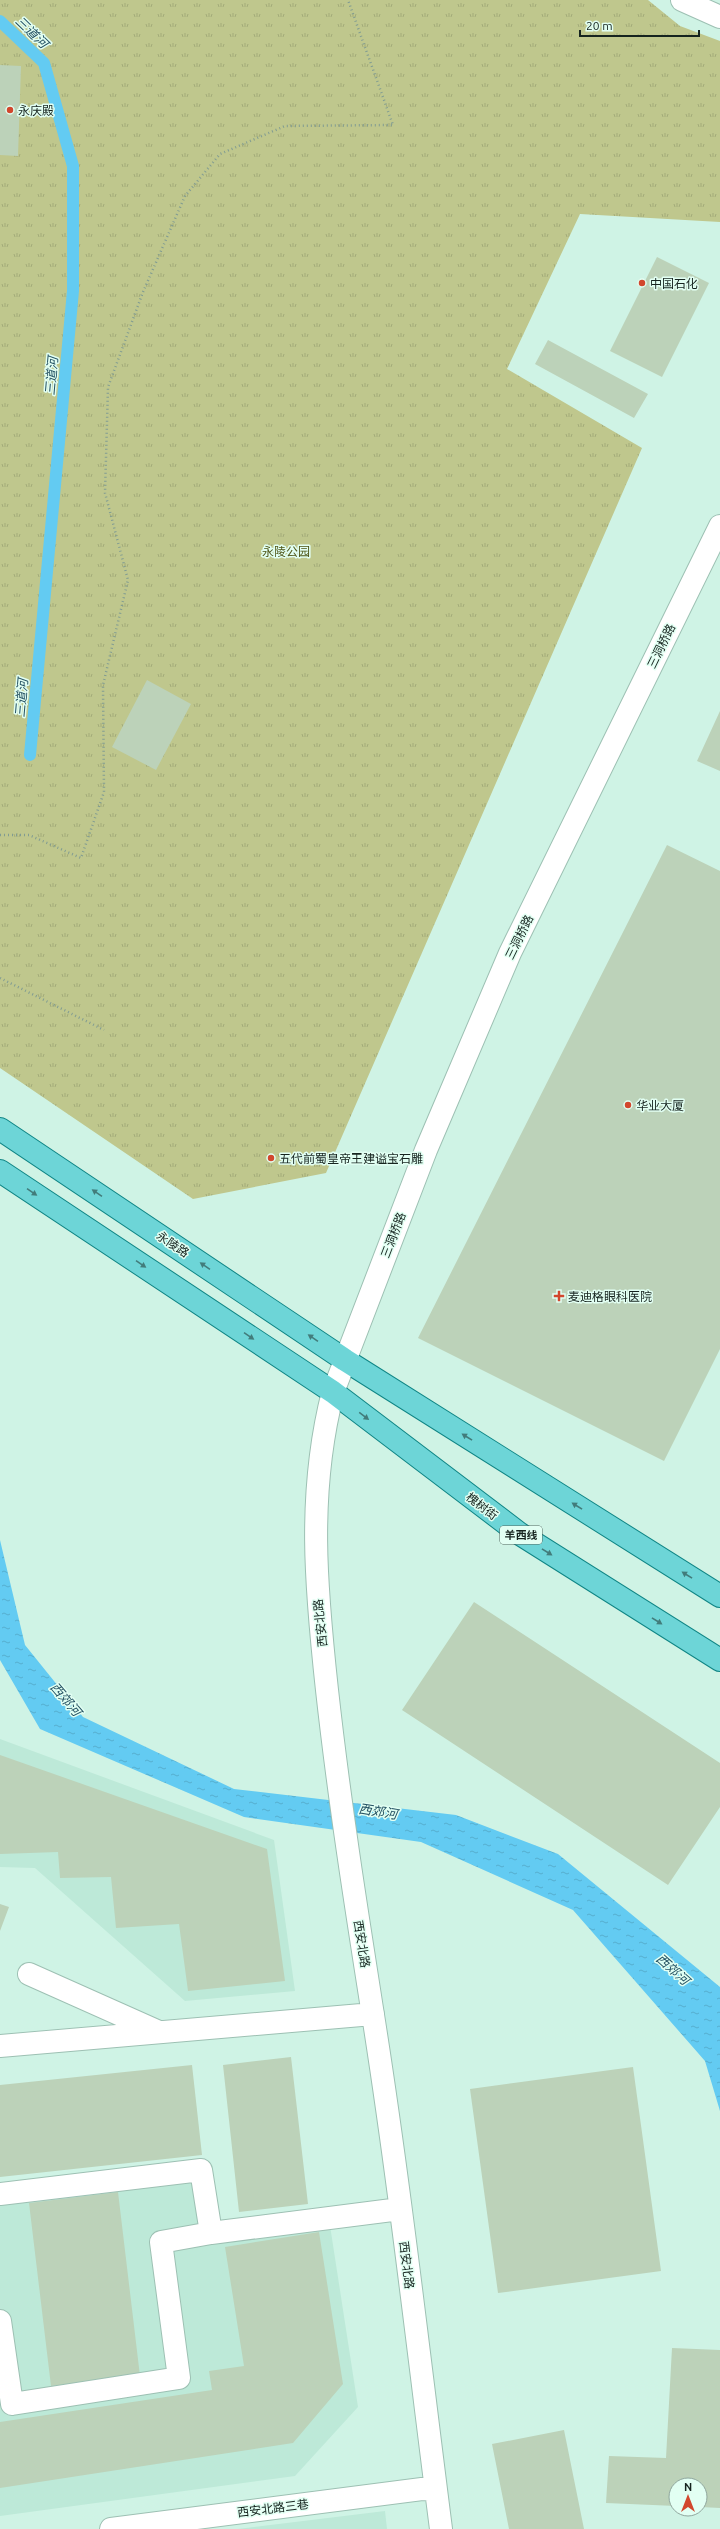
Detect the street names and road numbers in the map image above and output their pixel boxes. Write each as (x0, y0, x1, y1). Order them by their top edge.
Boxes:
street label: 三洞桥路 (645, 622, 677, 670)
street label: 三洞桥路 (503, 913, 535, 961)
street label: 三洞桥路 (378, 1210, 408, 1260)
street label: 永陵路 (154, 1229, 192, 1259)
street label: 槐树街 (464, 1490, 500, 1522)
road number: 羊西线 (500, 1526, 542, 1544)
street label: 西安北路 (311, 1598, 329, 1648)
street label: 西安北路 (352, 1919, 372, 1969)
street label: 西安北路 (398, 2240, 416, 2290)
street label: 西安北路三巷 (236, 2497, 310, 2519)

